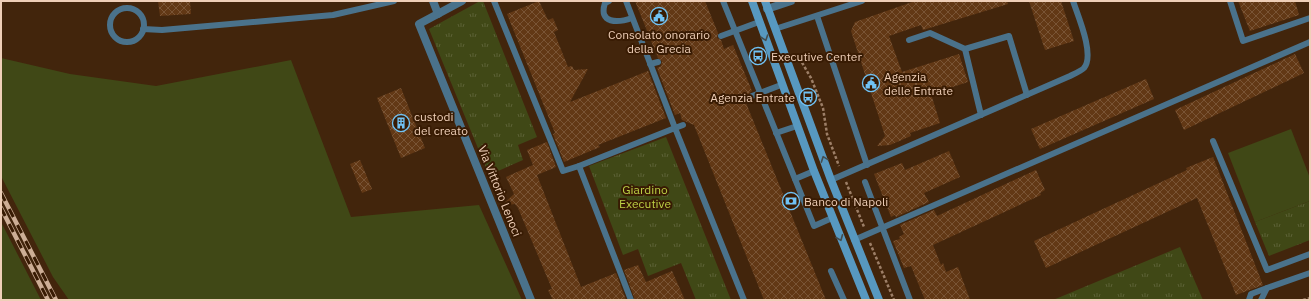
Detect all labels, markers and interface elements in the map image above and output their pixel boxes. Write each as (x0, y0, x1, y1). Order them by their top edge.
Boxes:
public building icon: Consolato onorario della Grecia (649, 6, 669, 26)
place label: Consolato onorario della Grecia (608, 27, 710, 56)
one-way arrow (760, 34, 768, 41)
bus stop icon: Executive Center (748, 46, 768, 66)
place label: Executive Center (771, 49, 862, 64)
place label: Agenzia delle Entrate (884, 69, 953, 98)
public building icon: Agenzia delle Entrate (861, 73, 881, 93)
bus stop icon: Agenzia Entrate (798, 87, 818, 107)
place label: Agenzia Entrate (710, 90, 795, 105)
place label: custodi del creato (414, 109, 468, 138)
building icon: custodi del creato (391, 113, 411, 133)
street label: Via Vittorio Lenoci (475, 143, 525, 239)
one-way arrow (820, 156, 828, 163)
park label: Giardino Executive (619, 182, 671, 211)
bank icon: Banco di Napoli (781, 191, 801, 211)
place label: Banco di Napoli (804, 194, 888, 209)
one-way arrow (836, 234, 844, 241)

